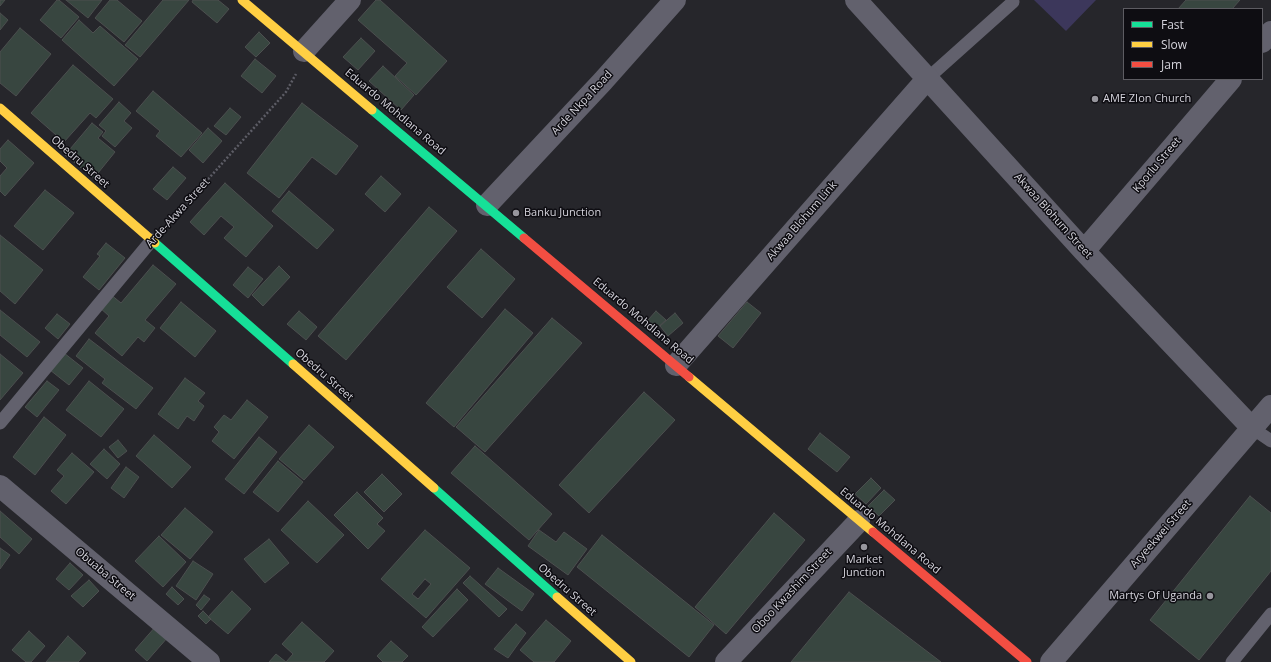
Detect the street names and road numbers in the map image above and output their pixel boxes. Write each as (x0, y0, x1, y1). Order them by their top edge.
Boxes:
street label: Eduardo Mohdlana Road (342, 66, 448, 158)
street label: Arde Nkpa Road (549, 68, 615, 138)
street label: Obedru Street (48, 133, 112, 191)
street label: Kporlu Street (1130, 135, 1184, 195)
street label: Akwaa Blohum Street (1011, 171, 1095, 261)
street label: Arde-Akwa Street (143, 176, 213, 250)
street label: Akwaa Blohum Link (764, 179, 840, 263)
street label: Eduardo Mohdlana Road (590, 275, 696, 367)
street label: Obedru Street (292, 346, 356, 404)
street label: Eduardo Mohdlana Road (837, 485, 943, 577)
street label: Aryeekwei Street (1128, 497, 1194, 571)
street label: Obuaba Street (72, 545, 138, 603)
street label: Oboo Kwashim Street (749, 546, 835, 636)
street label: Obedru Street (535, 561, 599, 619)

